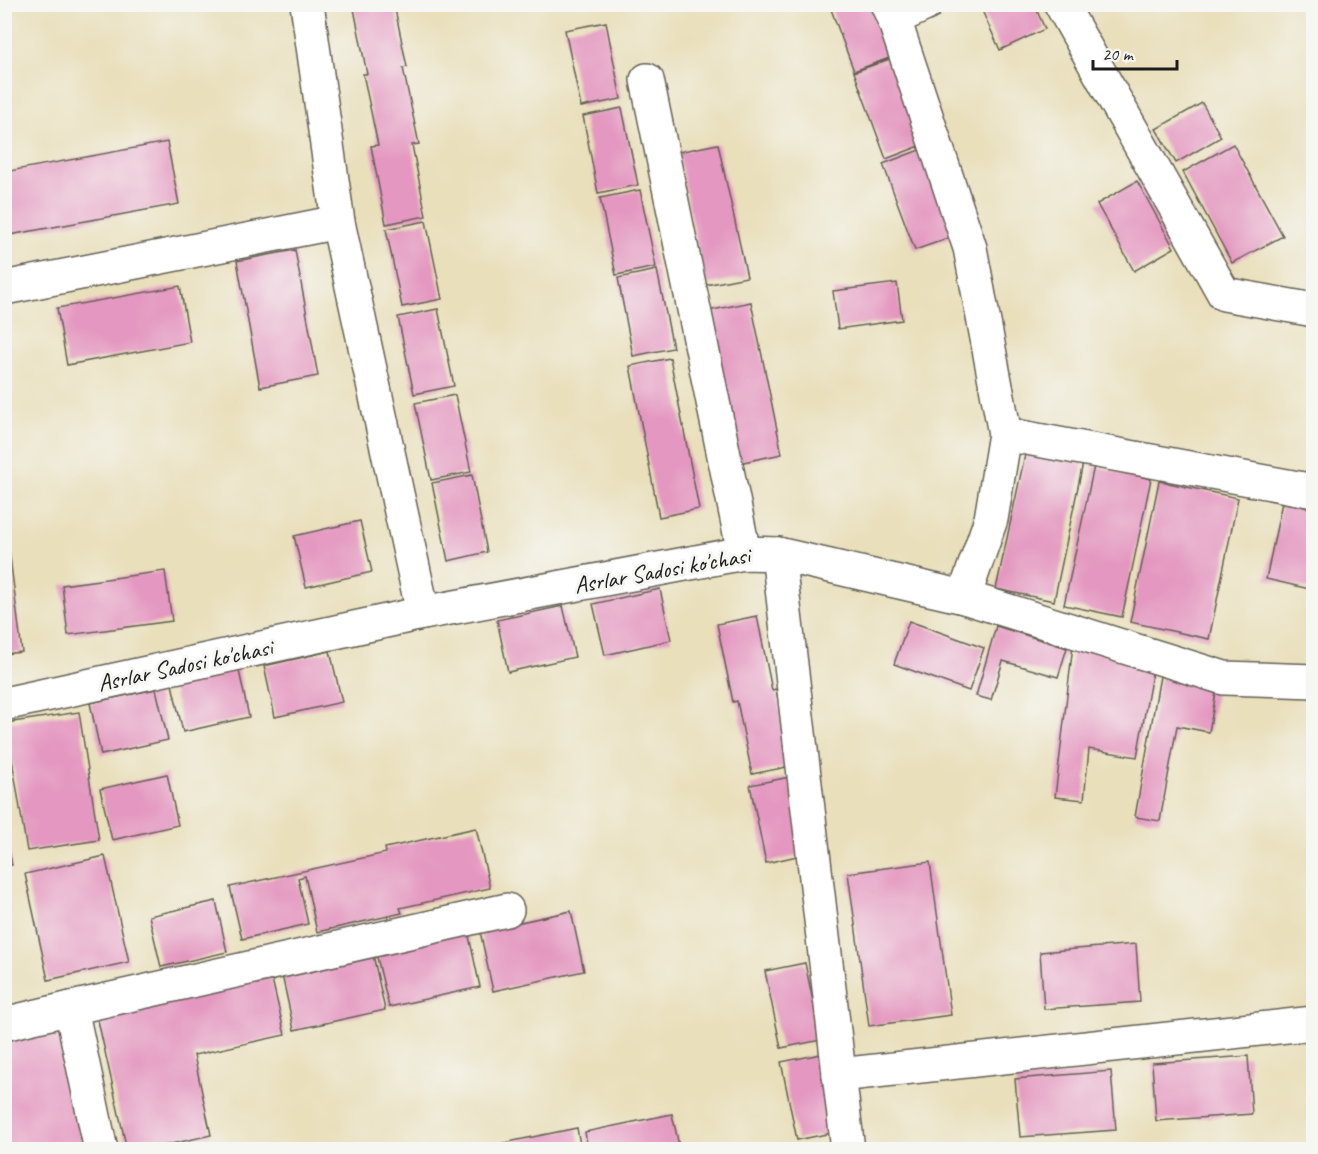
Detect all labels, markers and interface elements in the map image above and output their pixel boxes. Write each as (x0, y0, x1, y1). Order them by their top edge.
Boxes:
scale bar (1093, 33, 1177, 71)
text: 20 m (1102, 43, 1135, 65)
street label: Asrlar Sadosi ko'chasi (572, 539, 755, 600)
street label: Asrlar Sadosi ko'chasi (95, 631, 278, 698)

